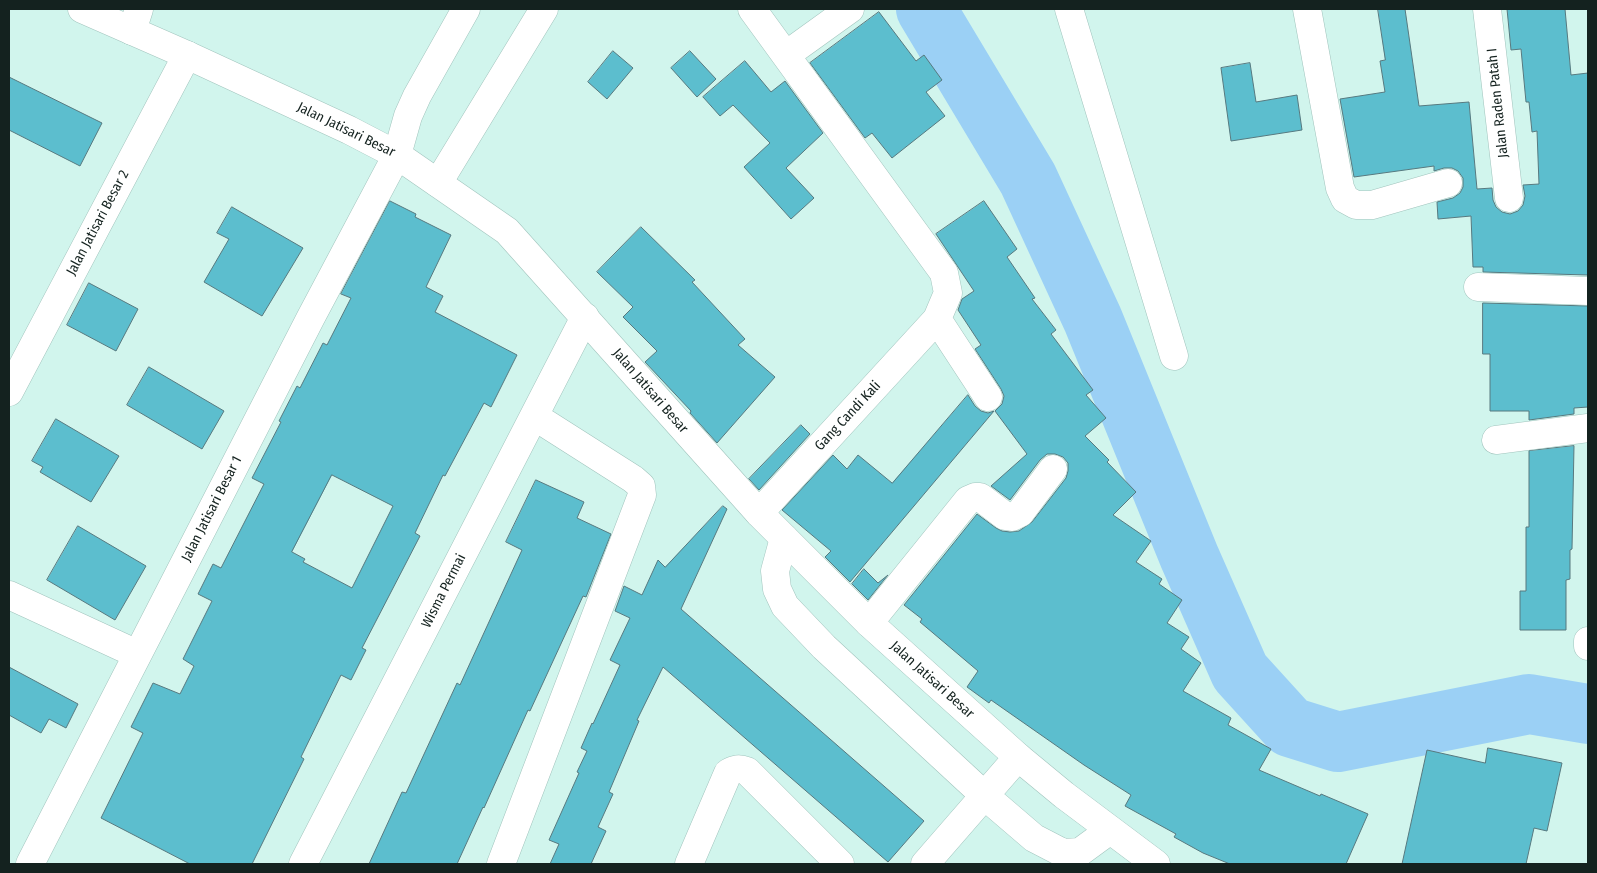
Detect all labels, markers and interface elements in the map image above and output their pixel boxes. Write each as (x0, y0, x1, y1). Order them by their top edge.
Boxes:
street label: Jalan Raden Patah I (1484, 47, 1512, 159)
street label: Jalan Jatisari Besar (294, 99, 398, 161)
street label: Jalan Jatisari Besar 2 (63, 168, 133, 278)
street label: Jalan Jatisari Besar (609, 345, 691, 437)
street label: Gang Candi Kali (812, 378, 884, 454)
street label: Jalan Jatisari Besar 1 (178, 454, 246, 564)
street label: Wisma Permai (418, 551, 470, 631)
street label: Jalan Jatisari Besar (887, 638, 977, 722)

